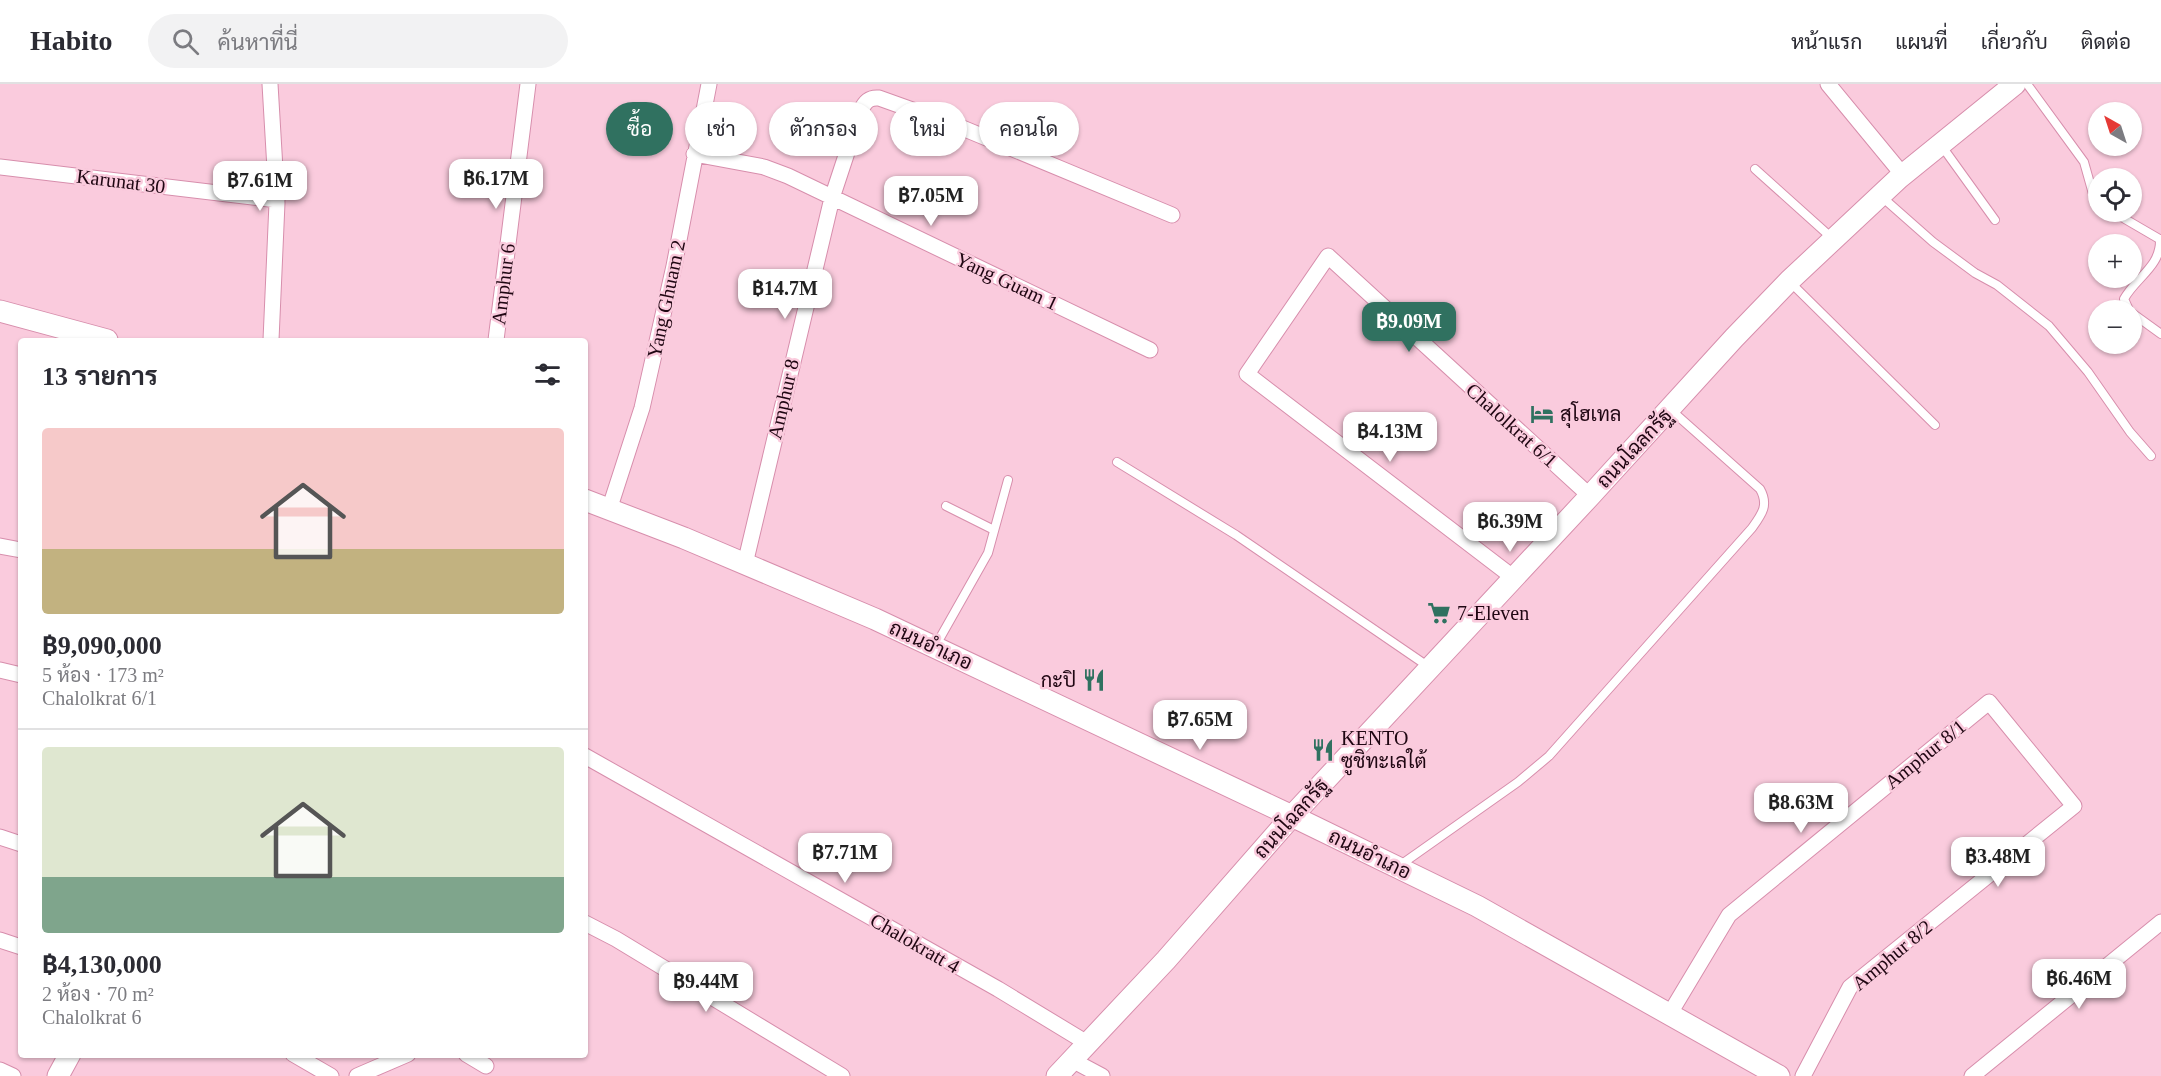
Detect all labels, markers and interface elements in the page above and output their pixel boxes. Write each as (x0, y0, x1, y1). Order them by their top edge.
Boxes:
search box (148, 14, 568, 68)
text: Habito (30, 25, 112, 56)
icon: search (169, 25, 202, 58)
text: ค้นหาที่นี่ (217, 30, 298, 55)
text: หน้าแรก (1791, 30, 1862, 54)
text: แผนที่ (1895, 30, 1948, 54)
text: เกี่ยวกับ (1981, 30, 2048, 54)
text: ติดต่อ (2081, 30, 2131, 54)
chip: ซื้อ (606, 102, 673, 156)
chip: เช่า (685, 102, 757, 156)
chip: ตัวกรอง (769, 102, 878, 156)
chip: ใหม่ (890, 102, 967, 156)
chip: คอนโด (979, 102, 1079, 156)
north arrow (2088, 102, 2142, 156)
map controls (2088, 102, 2142, 354)
pin: ฿6.17M (447, 159, 545, 210)
pin: ฿7.61M (211, 161, 309, 212)
street label: Karunat 30 (75, 165, 167, 197)
text: ฿6.17M (463, 167, 529, 189)
button: locate (2088, 168, 2142, 222)
text: ฿7.61M (227, 169, 293, 191)
pin: ฿7.05M (882, 176, 980, 227)
text: ฿7.05M (898, 184, 964, 206)
button: + (2088, 234, 2142, 288)
street label: Yang Ghuam 2 (643, 238, 690, 360)
street label: Amphur 6 (487, 242, 520, 326)
street label: Yang Guam 1 (952, 248, 1062, 315)
pin: ฿14.7M (736, 269, 834, 320)
text: ฿14.7M (752, 277, 818, 299)
button: − (2088, 300, 2142, 354)
pin: ฿9.09M (1360, 302, 1458, 353)
text: ฿9.09M (1376, 310, 1442, 332)
street label: Amphur 8 (763, 357, 804, 441)
icon: filters (531, 358, 564, 391)
text: 13 รายการ (42, 362, 158, 391)
street label: Chalolkrat 6/1 (1462, 378, 1562, 472)
hotel icon: สุโฮเทล (1529, 401, 1555, 427)
place label: สุโฮเทล (1560, 401, 1621, 428)
street label: ถนนโฉลกรัฐ (1591, 403, 1677, 493)
pin: ฿4.13M (1341, 412, 1439, 463)
text: ฿4.13M (1357, 420, 1423, 442)
icon: home (249, 467, 357, 575)
pin: ฿6.39M (1461, 502, 1559, 553)
text: ฿6.39M (1477, 510, 1543, 532)
supermarket icon: 7-Eleven (1426, 600, 1452, 626)
place label: 7-Eleven (1457, 602, 1529, 624)
street label: ถนนอำเภอ (886, 615, 976, 674)
text: ฿9,090,000 (42, 631, 162, 660)
text: 5 ห้อง · 173 m² (42, 664, 164, 686)
restaurant icon: กะปิ (1081, 667, 1107, 693)
place label: กะปิ (1041, 669, 1076, 691)
text: Chalolkrat 6/1 (42, 687, 157, 709)
pin: ฿7.65M (1151, 700, 1249, 751)
text: ฿7.65M (1167, 708, 1233, 730)
street label: Amphur 8/1 (1880, 715, 1970, 794)
place label: KENTO ซูชิทะเลใต้ (1341, 727, 1428, 776)
restaurant icon: KENTO ซูชิทะเลใต้ (1310, 737, 1336, 763)
street label: ถนนโฉลกรัฐ (1248, 772, 1334, 864)
pin: ฿8.63M (1752, 783, 1850, 834)
icon: home (249, 786, 357, 894)
text: ฿8.63M (1768, 791, 1834, 813)
street label: ถนนอำเภอ (1325, 824, 1415, 883)
pin: ฿7.71M (796, 833, 894, 884)
pin: ฿3.48M (1949, 837, 2047, 888)
text: ฿7.71M (812, 841, 878, 863)
text: ฿3.48M (1965, 845, 2031, 867)
street label: Chalokratt 4 (866, 909, 964, 977)
street label: Amphur 8/2 (1848, 915, 1937, 995)
text: ฿4,130,000 (42, 950, 162, 979)
pin: ฿6.46M (2030, 959, 2128, 1010)
pin: ฿9.44M (657, 962, 755, 1013)
text: ฿6.46M (2046, 967, 2112, 989)
text: ฿9.44M (673, 970, 739, 992)
text: 2 ห้อง · 70 m² (42, 983, 154, 1005)
text: Chalolkrat 6 (42, 1006, 141, 1028)

